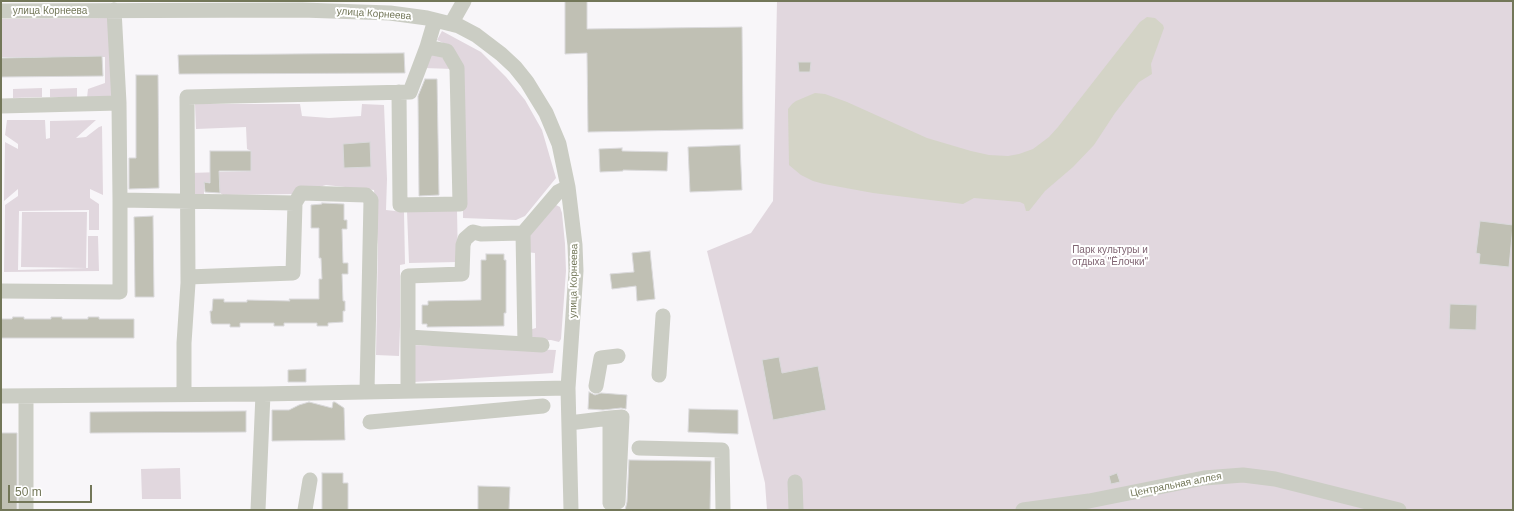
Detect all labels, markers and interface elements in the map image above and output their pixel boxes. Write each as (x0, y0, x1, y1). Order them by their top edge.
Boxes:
street label: улица Корнеева (13, 5, 87, 17)
street label: улица Корнеева (336, 5, 412, 23)
street label: улица Корнеева (567, 244, 581, 318)
park label: Парк культуры и отдыха "Ёлочки" (1072, 244, 1148, 268)
street label: Центральная аллея (1129, 470, 1223, 500)
scale bar (10, 477, 94, 503)
text: 50 m (15, 485, 42, 499)

